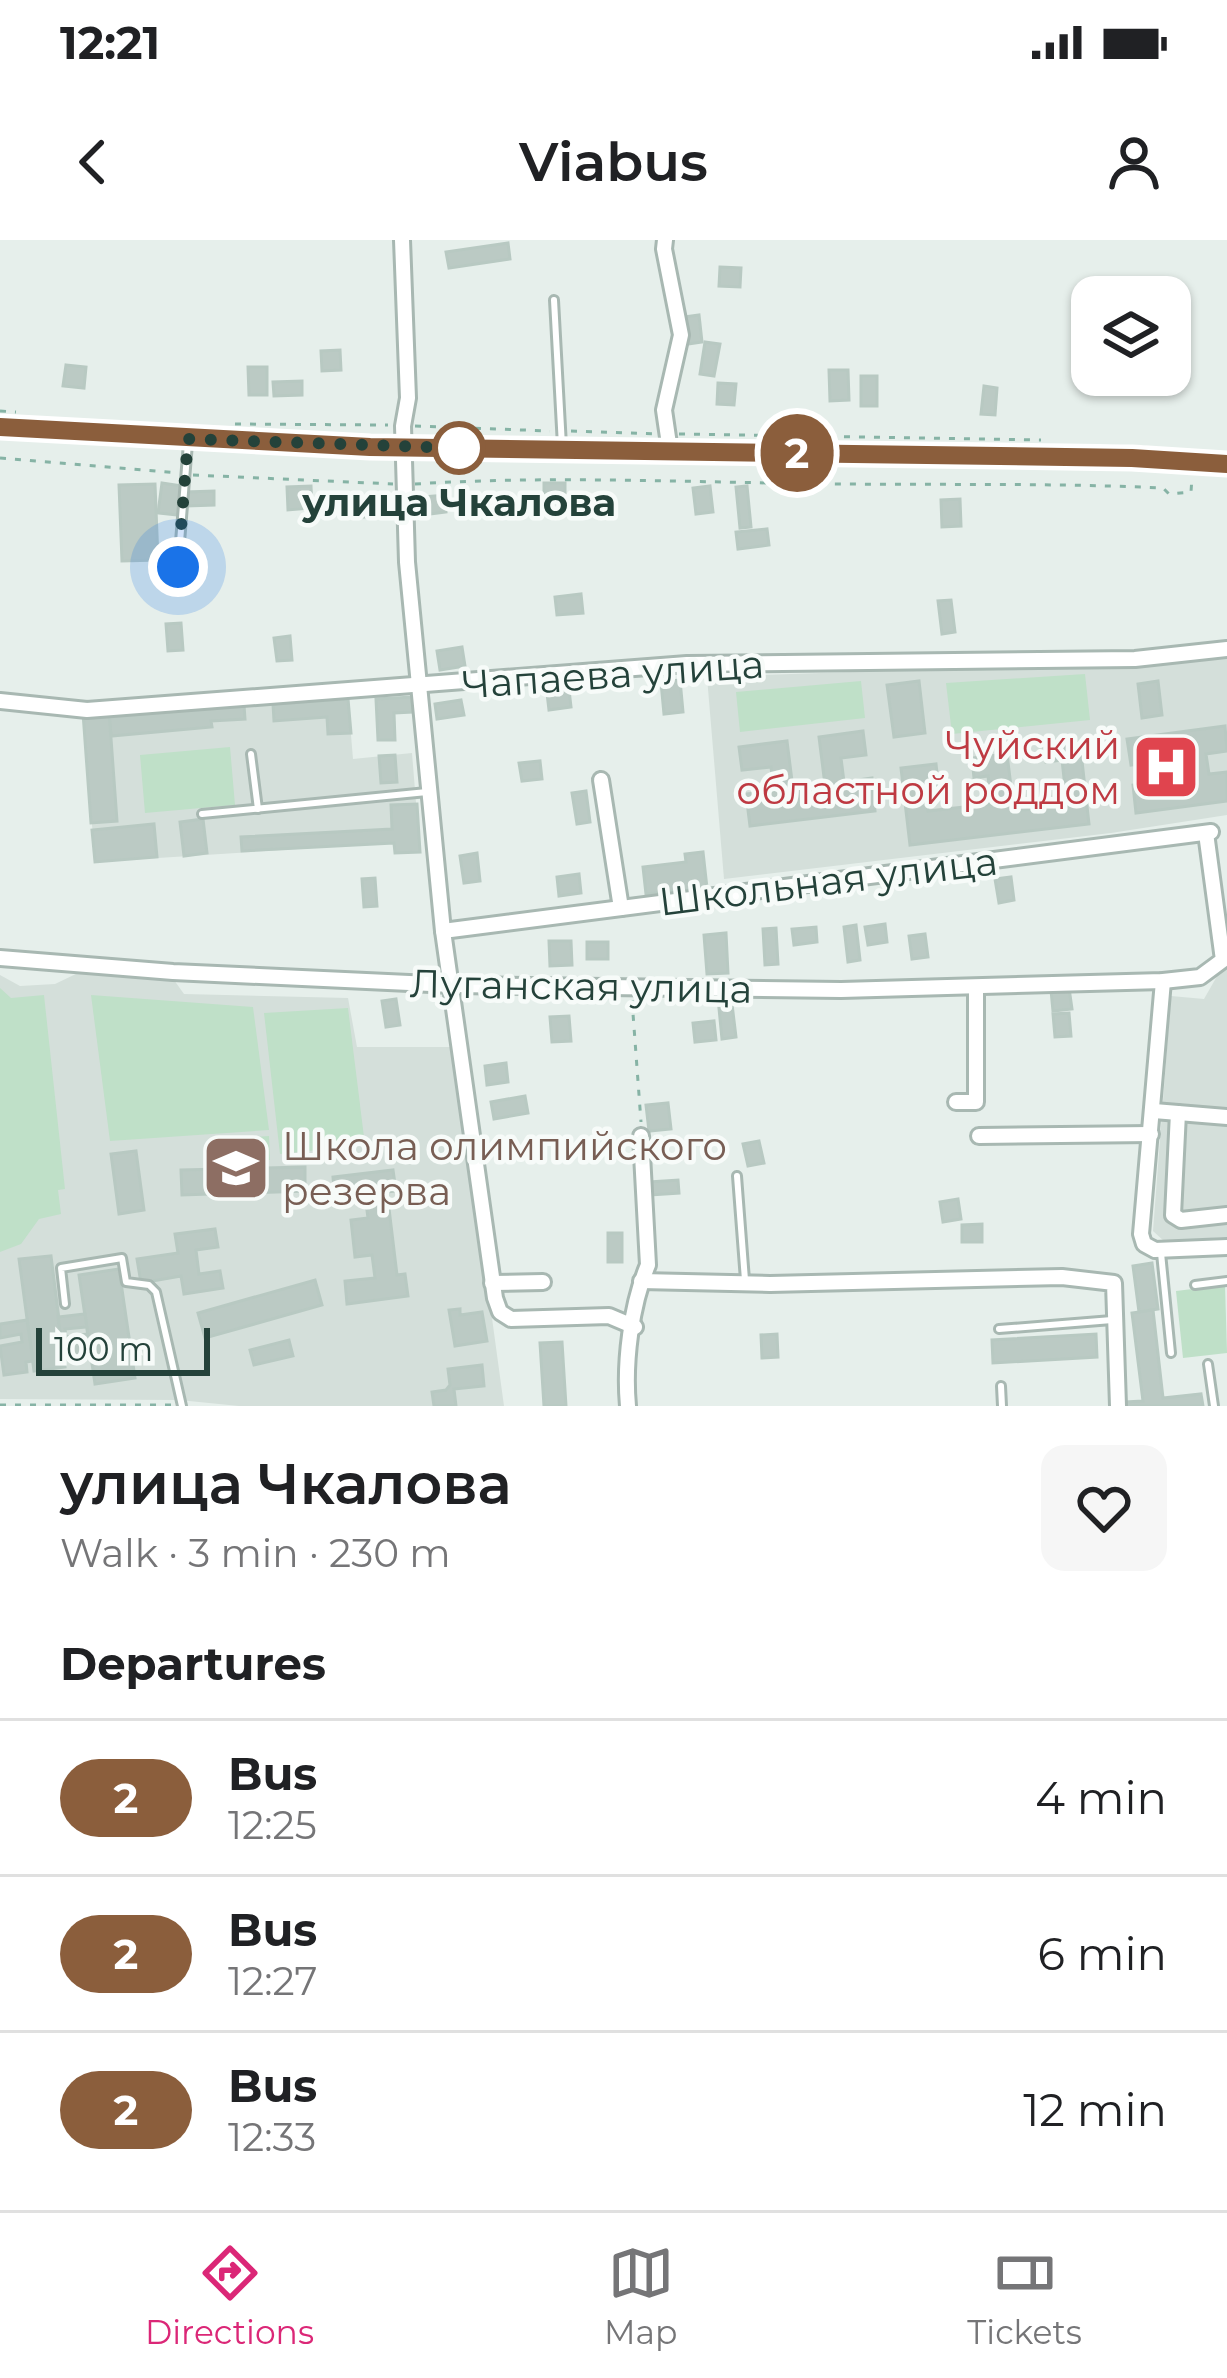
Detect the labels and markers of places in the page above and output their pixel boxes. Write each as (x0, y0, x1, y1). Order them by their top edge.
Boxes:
marker: улица Чкалова (434, 423, 484, 473)
place label: улица Чкалова (301, 478, 616, 526)
place label: Чуйский областной роддом (736, 721, 1120, 814)
hospital icon: Чуйский областной роддом (1131, 732, 1201, 802)
place label: Школа олимпийского резерва (282, 1122, 727, 1215)
school or university icon: Школа олимпийского резерва (201, 1133, 271, 1203)

